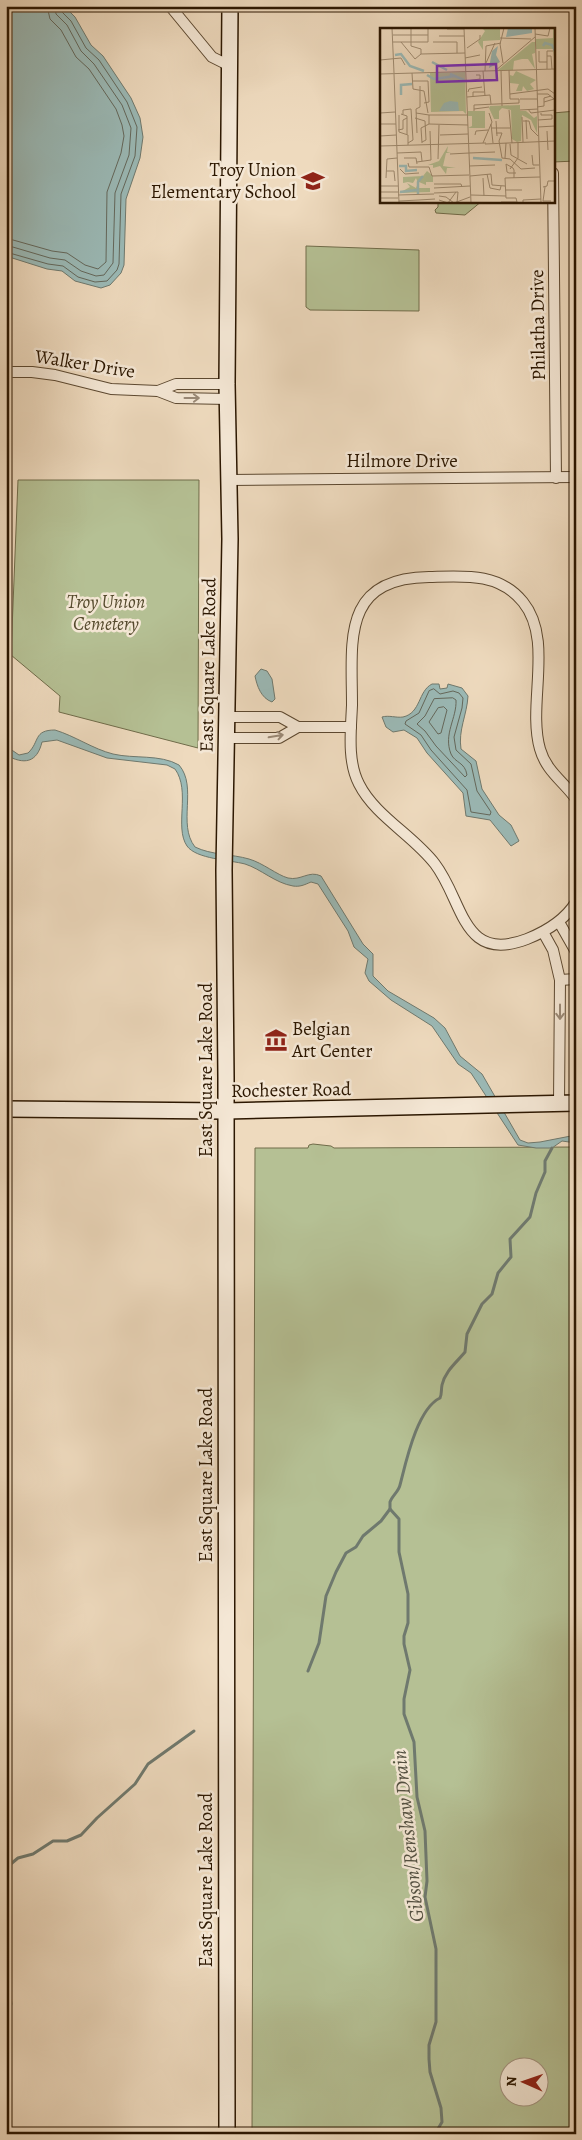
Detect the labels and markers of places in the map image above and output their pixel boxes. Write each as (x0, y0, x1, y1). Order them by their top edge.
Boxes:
place label: Troy Union Elementary School (151, 157, 296, 205)
school or university icon: Troy Union Elementary School (300, 168, 326, 194)
place label: Belgian Art Center (291, 1016, 373, 1064)
museum icon: Belgian Art Center (263, 1027, 289, 1053)

